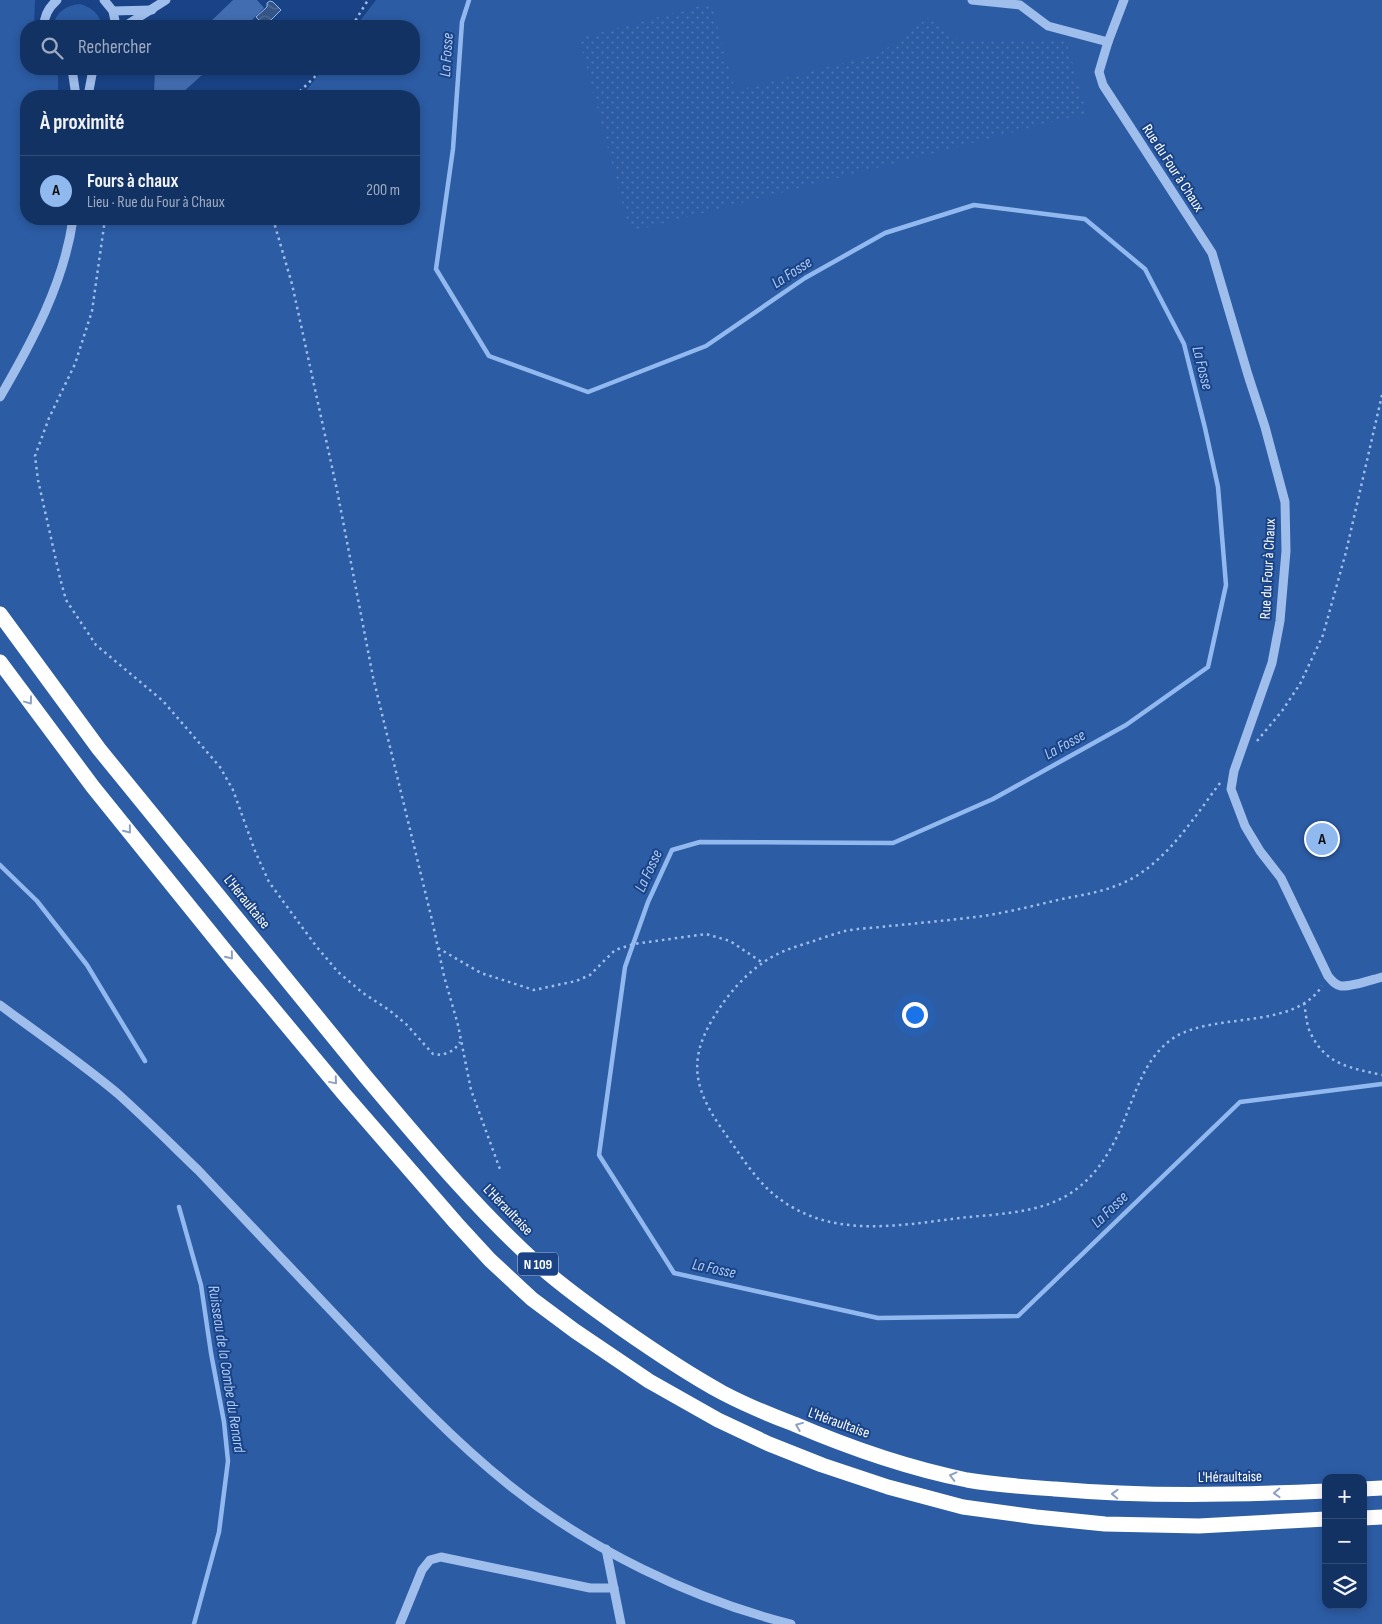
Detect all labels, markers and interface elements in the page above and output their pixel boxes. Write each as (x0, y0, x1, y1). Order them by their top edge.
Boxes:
search box (20, 20, 420, 75)
water label: La Fosse (436, 32, 458, 78)
icon: search (38, 34, 66, 62)
text: Rechercher (78, 36, 152, 59)
text: À proximité (40, 110, 125, 135)
street label: Rue du Four à Chaux (1138, 121, 1209, 216)
text: Fours à chaux (87, 170, 178, 193)
text: A (52, 181, 60, 200)
text: 200 m (366, 181, 400, 200)
text: Lieu · Rue du Four à Chaux (87, 193, 225, 212)
water label: La Fosse (768, 253, 816, 293)
water label: La Fosse (1187, 344, 1217, 392)
street label: Rue du Four à Chaux (1256, 518, 1280, 620)
one-way arrow (23, 695, 32, 705)
water label: La Fosse (1041, 726, 1089, 764)
pin: A (1306, 820, 1338, 858)
one-way arrow (122, 824, 130, 833)
water label: La Fosse (631, 847, 667, 895)
street label: L'Héraultaise (219, 871, 275, 933)
one-way arrow (224, 950, 232, 959)
your location (902, 1002, 928, 1028)
one-way arrow (328, 1076, 337, 1085)
street label: L'Héraultaise (479, 1180, 537, 1240)
water label: La Fosse (1087, 1188, 1133, 1232)
road number: N 109 (518, 1252, 558, 1276)
water label: La Fosse (690, 1255, 738, 1283)
water label: Ruisseau de la Combe du Renard (203, 1284, 249, 1454)
street label: L'Héraultaise (806, 1403, 872, 1443)
one-way arrow (795, 1422, 804, 1433)
street label: L'Héraultaise (1198, 1467, 1262, 1487)
one-way arrow (949, 1471, 958, 1482)
map controls (1322, 1474, 1367, 1609)
button: + (1322, 1474, 1367, 1519)
one-way arrow (1110, 1488, 1118, 1499)
one-way arrow (1273, 1488, 1281, 1499)
button: − (1322, 1519, 1367, 1564)
button: layers (1322, 1564, 1367, 1609)

